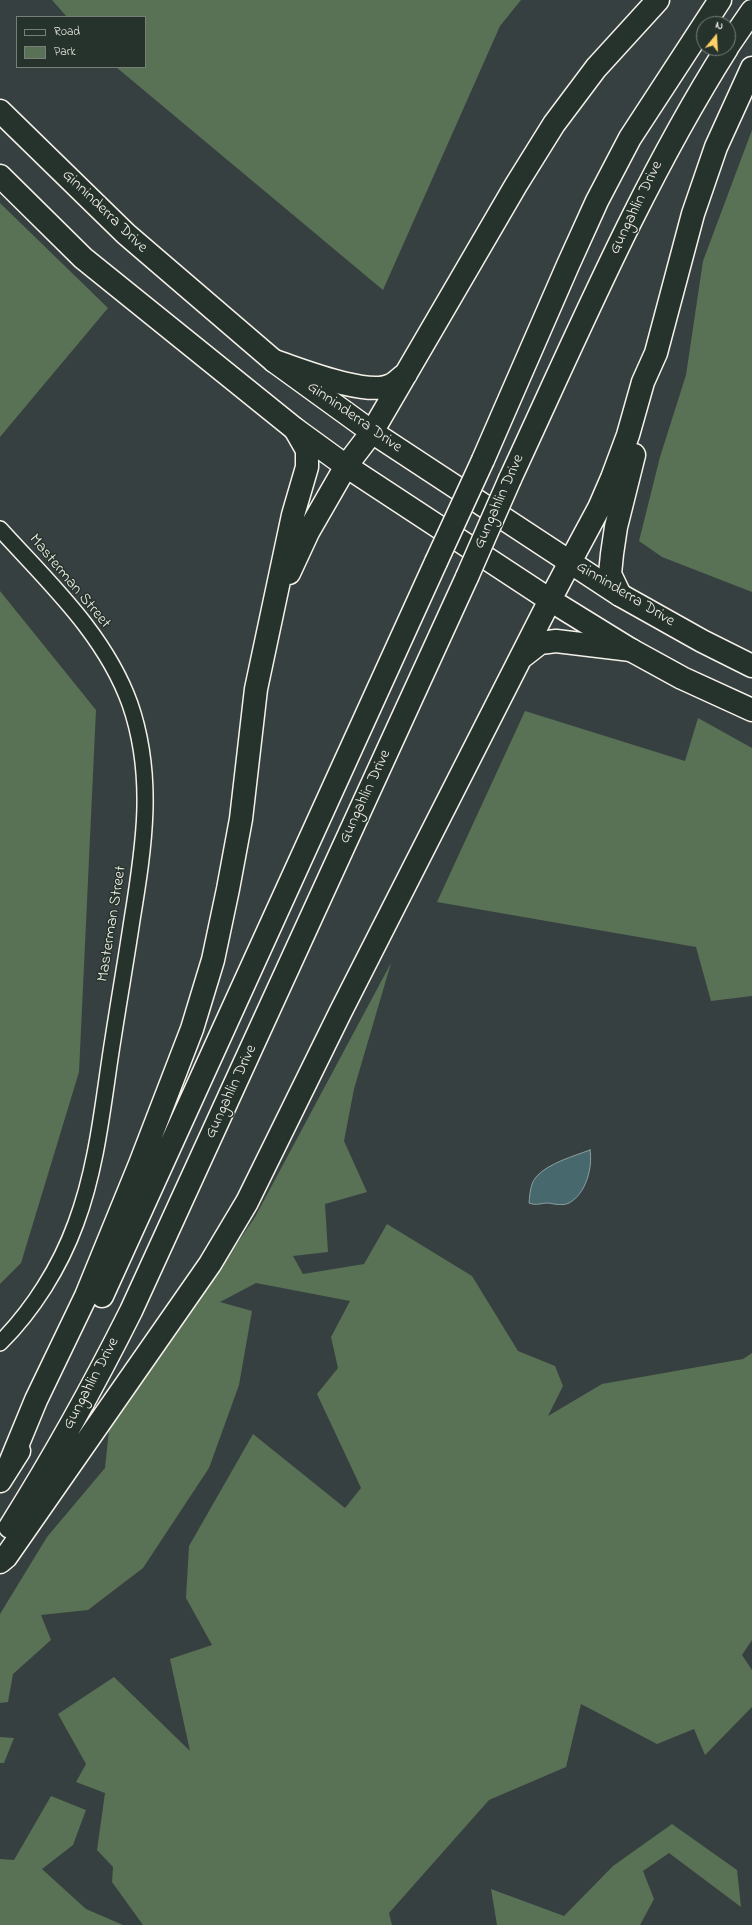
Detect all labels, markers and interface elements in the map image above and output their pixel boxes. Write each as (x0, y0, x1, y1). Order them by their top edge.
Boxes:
legend (16, 16, 146, 68)
north arrow (696, 16, 736, 56)
text: N (713, 17, 725, 34)
text: Road (54, 23, 80, 41)
text: Park (54, 43, 76, 61)
street label: Gungahlin Drive (606, 158, 668, 258)
street label: Ginninderra Drive (57, 166, 151, 258)
street label: Ginninderra Drive (303, 378, 405, 458)
street label: Gungahlin Drive (471, 452, 529, 552)
street label: Masterman Street (24, 531, 114, 633)
street label: Ginninderra Drive (572, 558, 678, 632)
street label: Gungahlin Drive (336, 747, 396, 847)
street label: Masterman Street (94, 865, 132, 983)
street label: Gungahlin Drive (202, 1042, 262, 1142)
street label: Gungahlin Drive (60, 1335, 124, 1433)

